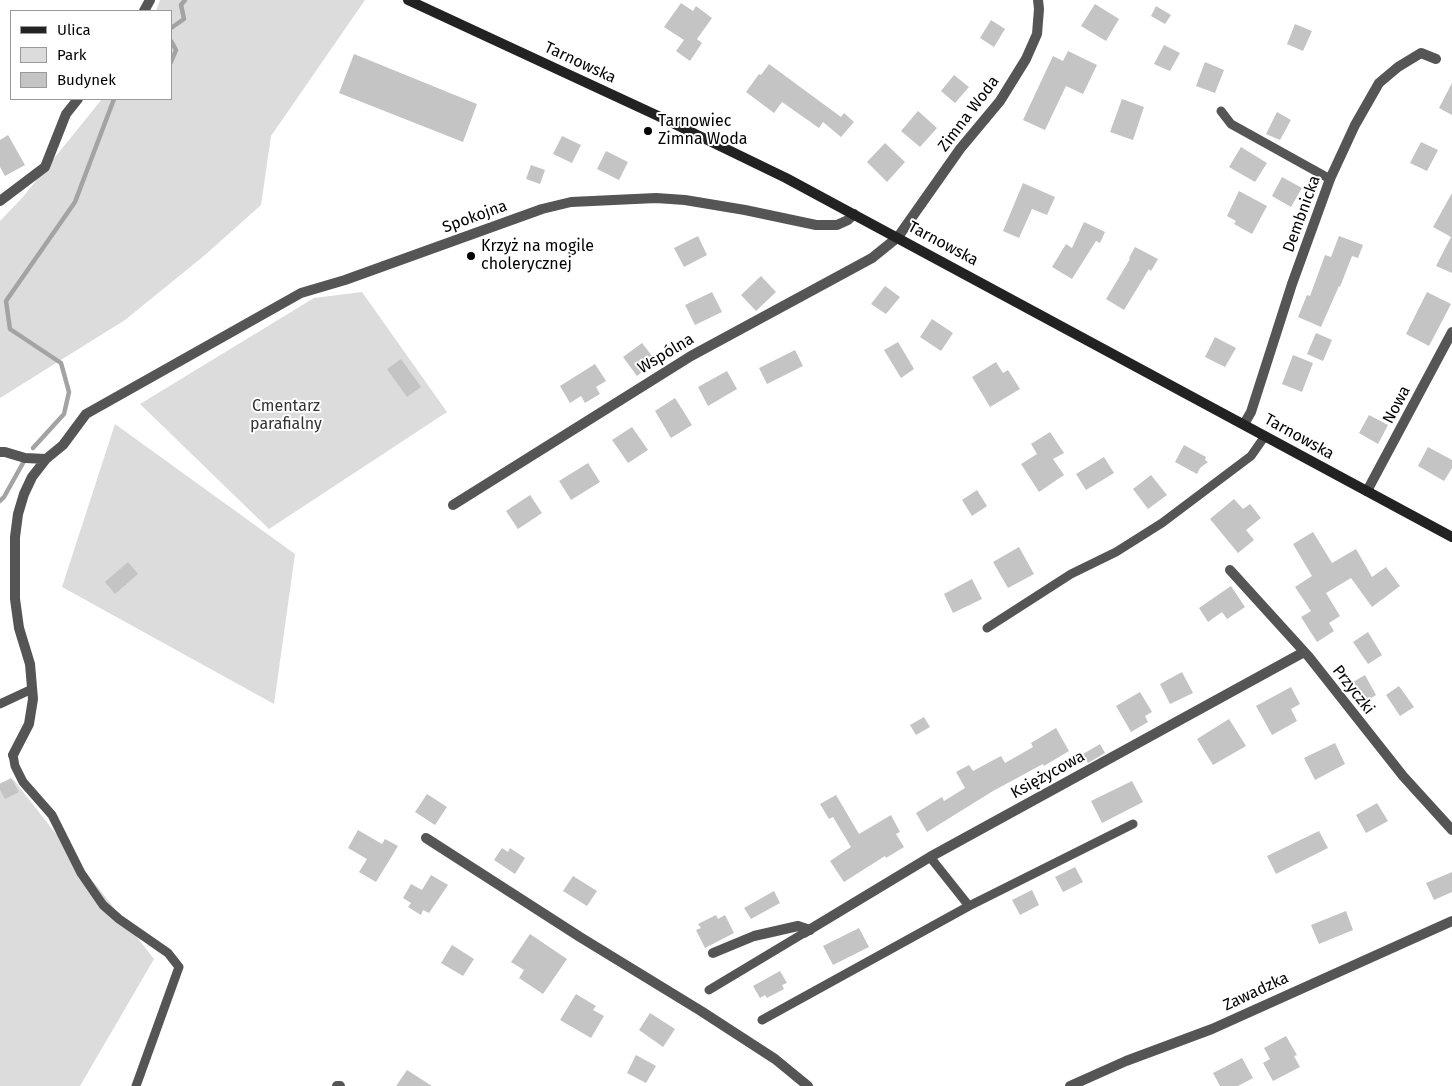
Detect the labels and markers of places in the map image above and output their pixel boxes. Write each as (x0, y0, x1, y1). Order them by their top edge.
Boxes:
place label: Tarnowiec Zimna Woda (658, 112, 748, 150)
marker: Tarnowiec Zimna Woda (642, 125, 654, 137)
place label: Krzyż na mogile cholerycznej (481, 237, 594, 275)
marker: Krzyż na mogile cholerycznej (465, 250, 477, 262)

